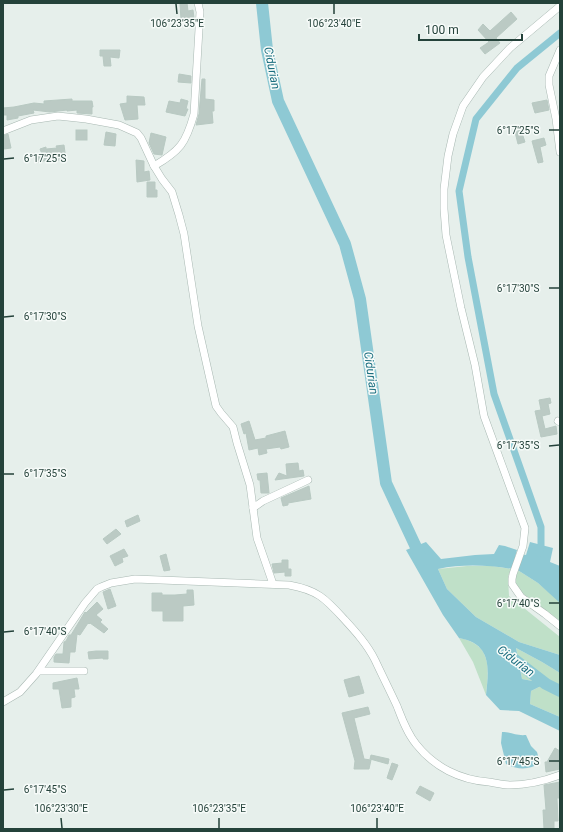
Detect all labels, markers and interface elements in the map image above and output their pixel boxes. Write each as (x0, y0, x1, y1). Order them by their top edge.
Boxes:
scale bar (419, 16, 522, 42)
text: 106°23'35"E (150, 18, 204, 29)
text: 106°23'40"E (307, 18, 361, 29)
text: 100 m (425, 23, 459, 37)
water label: Cidurian (261, 46, 283, 90)
text: 6°17'25"S (497, 125, 539, 136)
text: 6°17'25"S (24, 153, 66, 164)
text: 6°17'30"S (497, 283, 539, 294)
text: 6°17'30"S (24, 311, 66, 322)
water label: Cidurian (361, 351, 381, 395)
text: 6°17'35"S (497, 440, 539, 451)
text: 6°17'35"S (24, 468, 66, 479)
text: 6°17'40"S (497, 598, 539, 609)
text: 6°17'40"S (24, 626, 66, 637)
water label: Cidurian (495, 642, 537, 680)
text: 6°17'45"S (497, 756, 539, 767)
text: 6°17'45"S (24, 784, 66, 795)
text: 106°23'30"E (34, 803, 88, 814)
text: 106°23'35"E (192, 803, 246, 814)
text: 106°23'40"E (350, 803, 404, 814)

